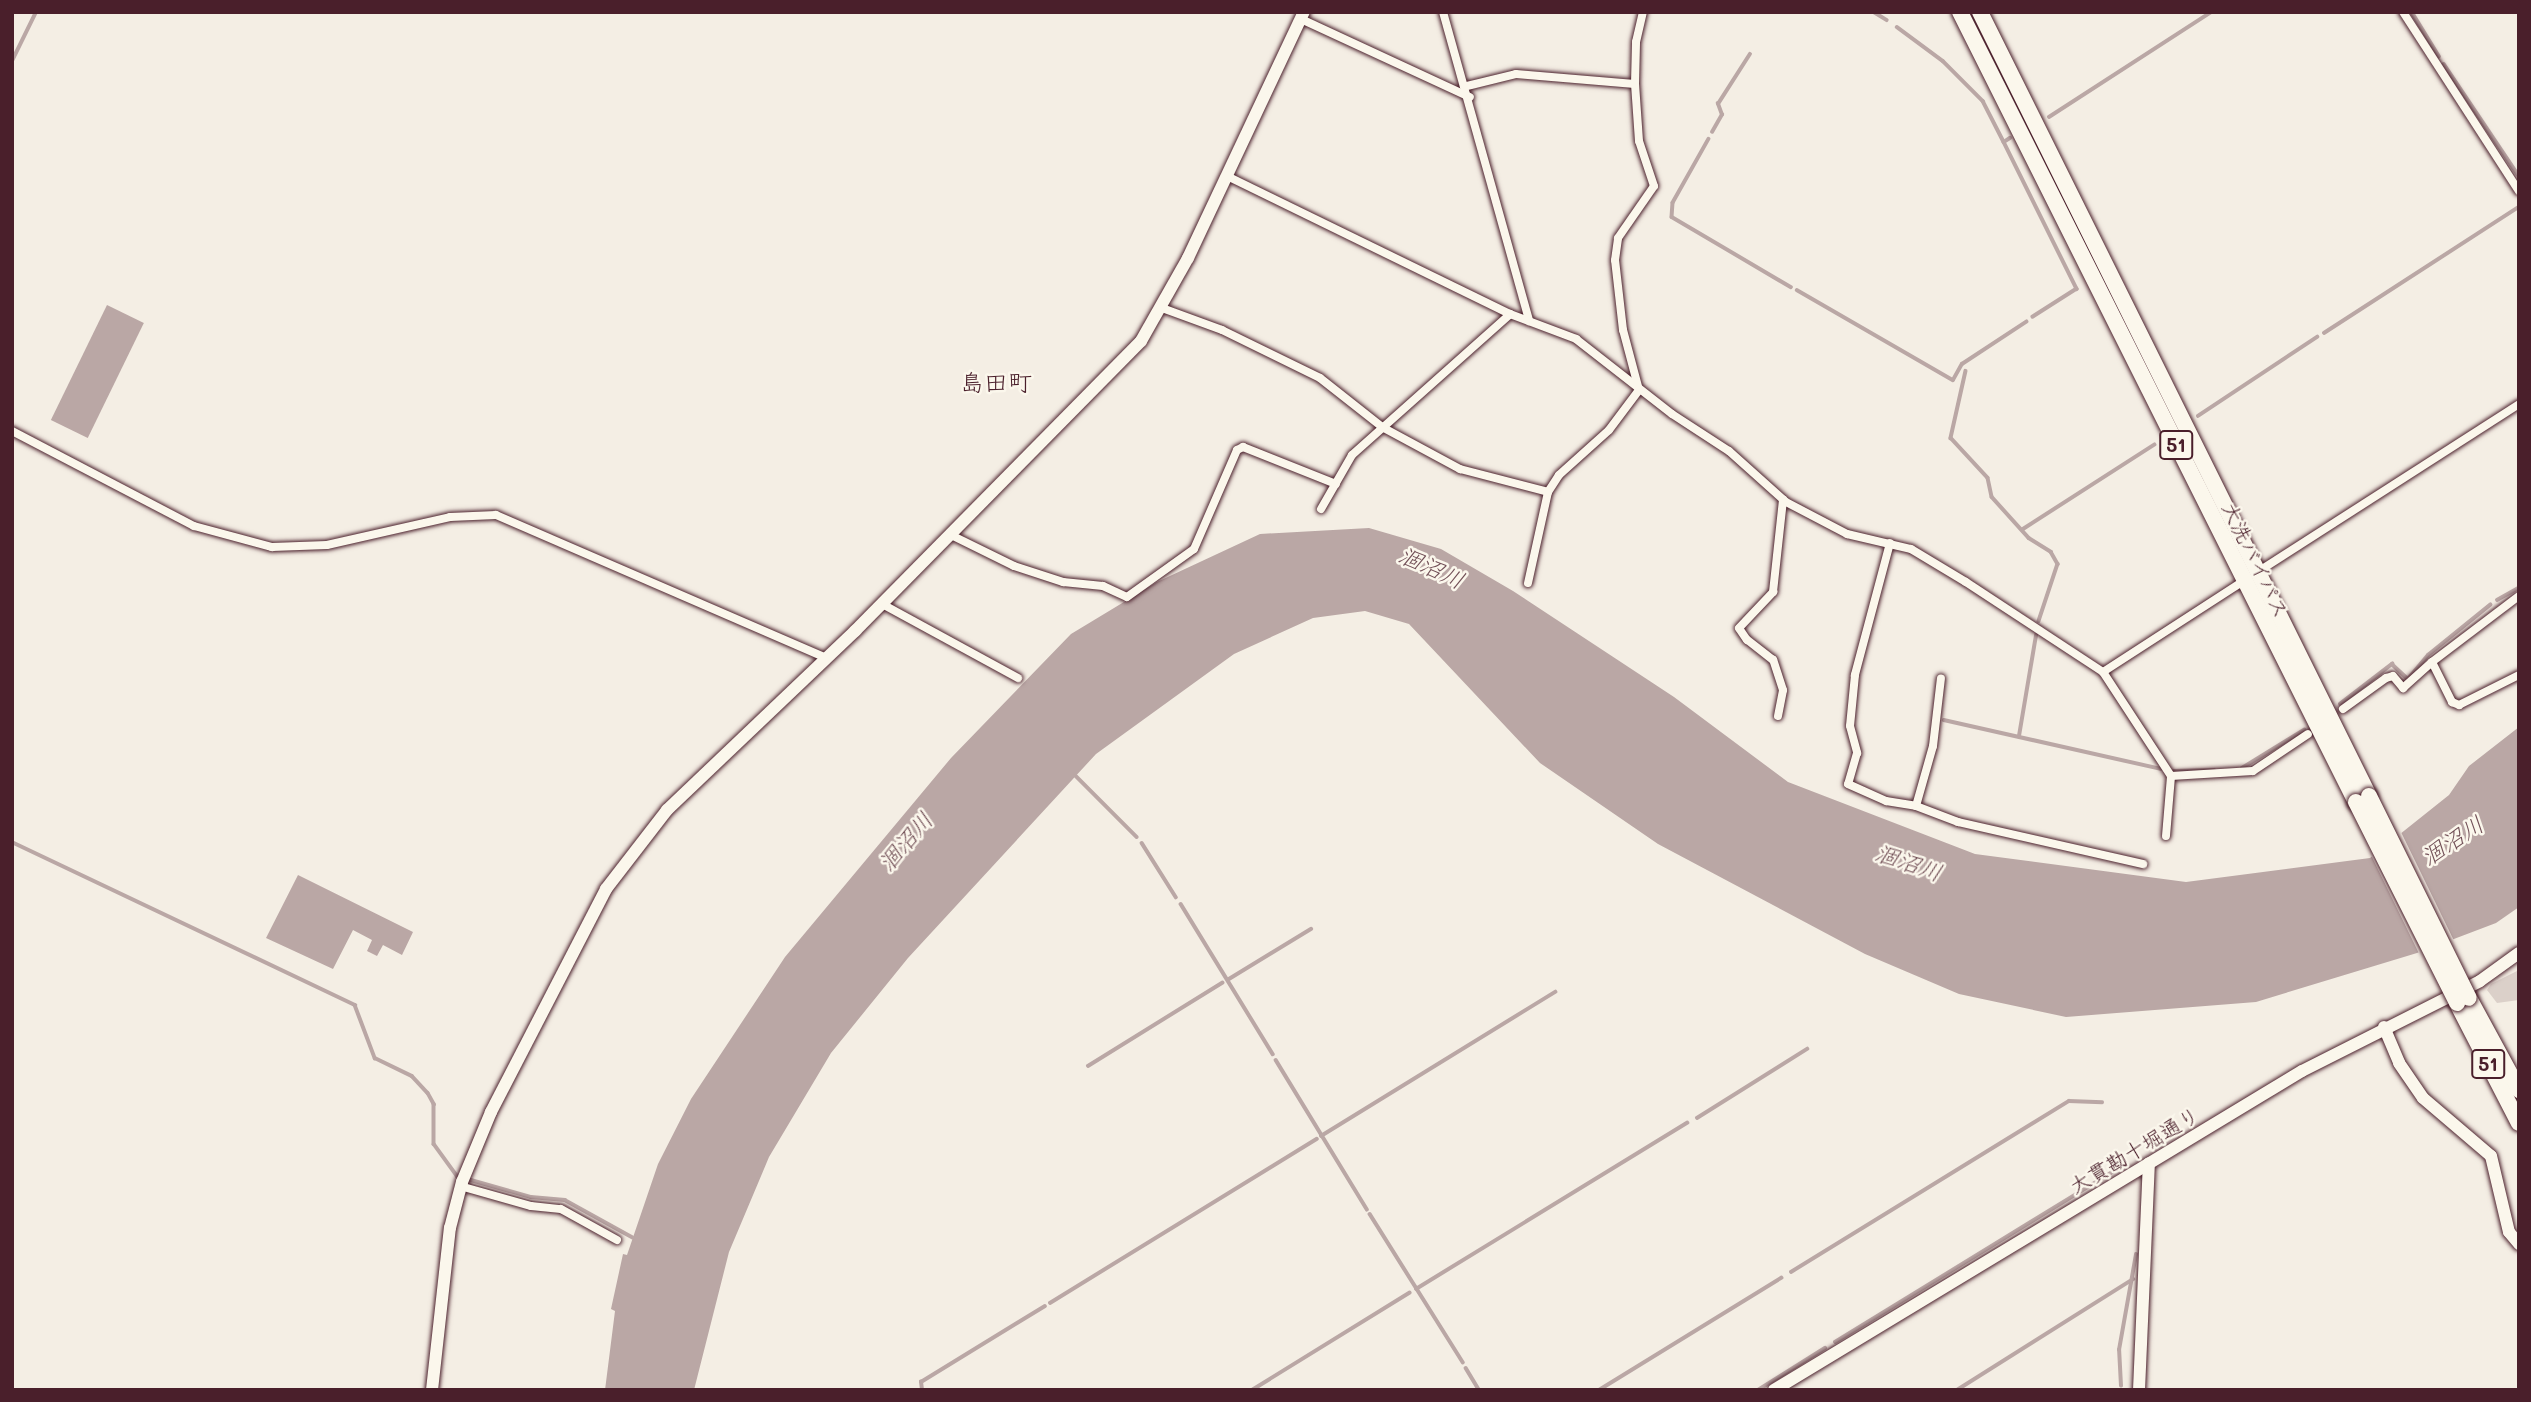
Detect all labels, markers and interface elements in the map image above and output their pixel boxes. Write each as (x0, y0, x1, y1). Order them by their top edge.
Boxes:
district label: 島田町 (960, 368, 1032, 396)
road number: 51 (2158, 430, 2194, 460)
street label: 大洗バイパス (2217, 498, 2295, 622)
water label: 涸沼川 (1395, 540, 1469, 594)
water label: 涸沼川 (872, 806, 938, 876)
water label: 涸沼川 (2416, 810, 2488, 870)
water label: 涸沼川 (1872, 838, 1946, 886)
road number: 51 (2470, 1048, 2506, 1080)
street label: 大貫勘十堀通り (2065, 1101, 2203, 1199)

